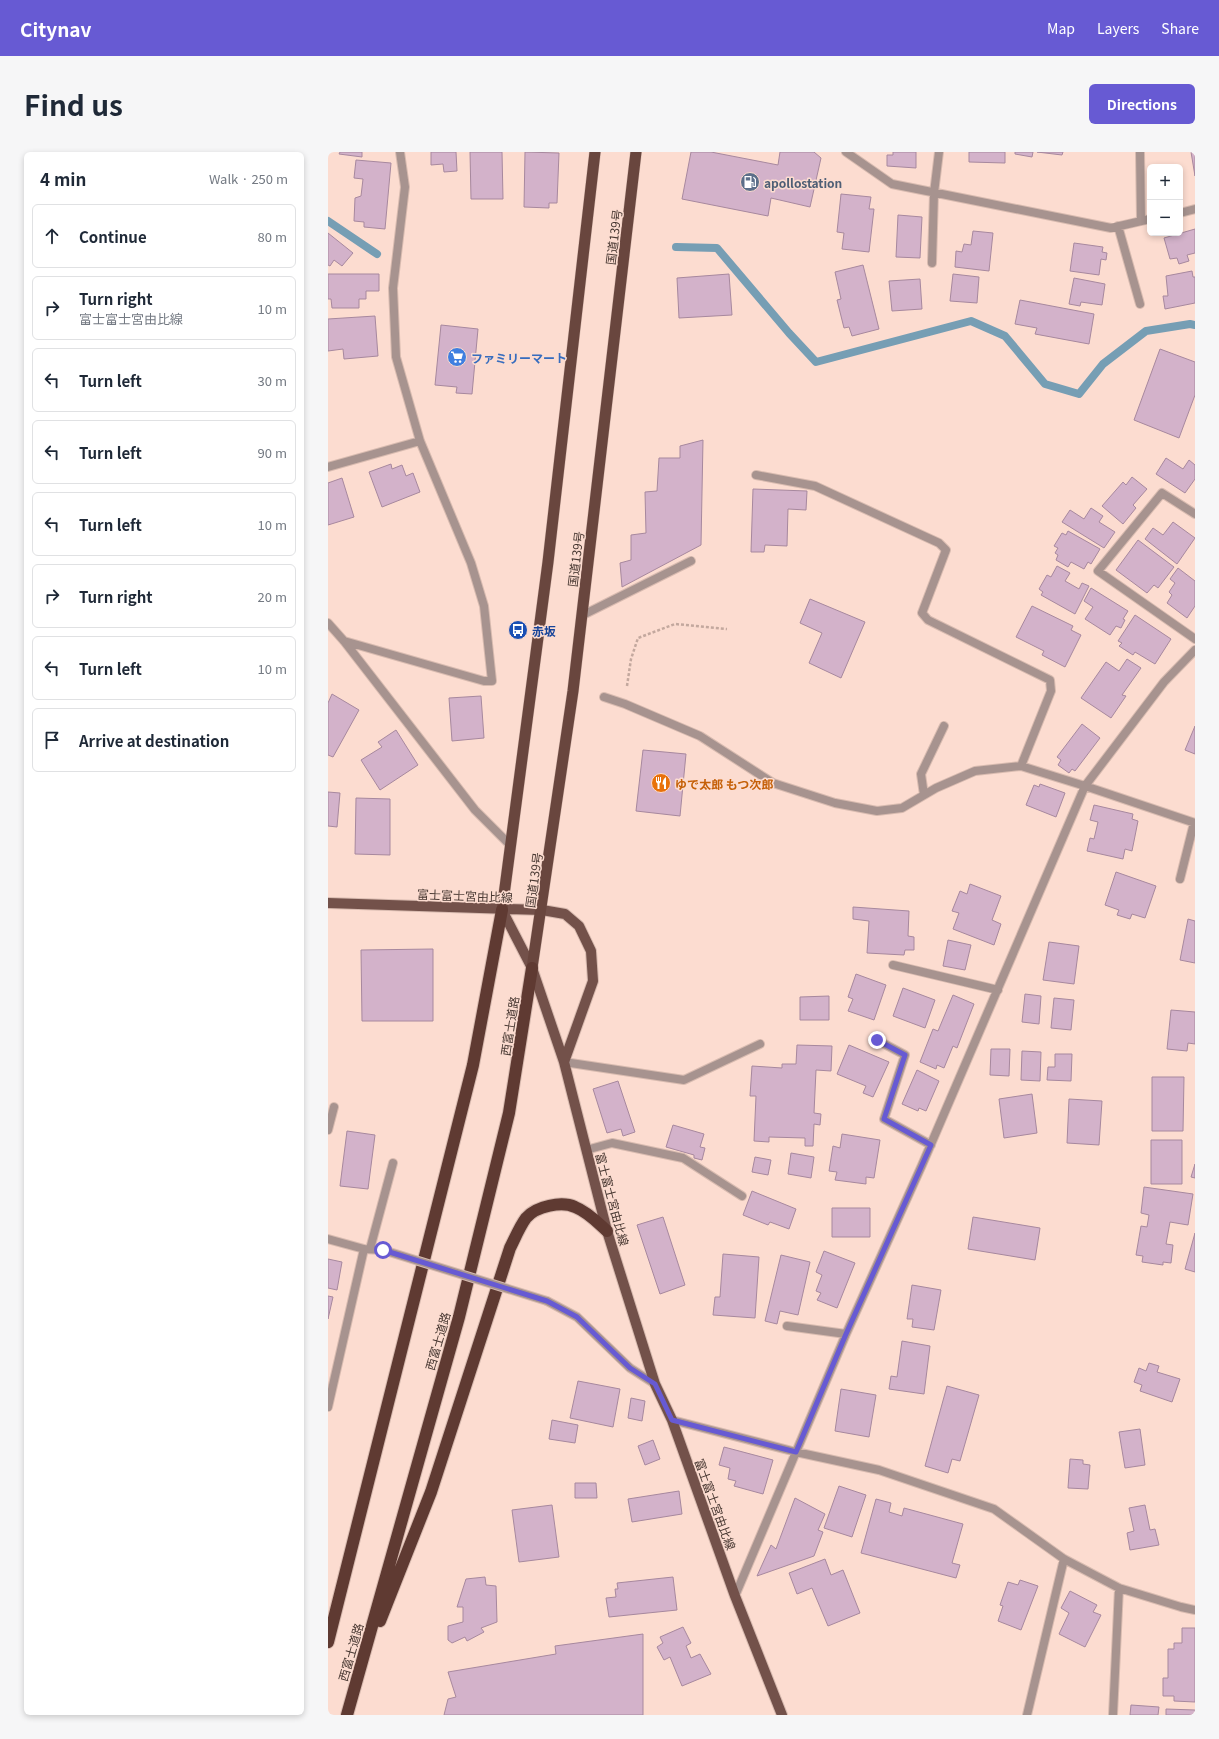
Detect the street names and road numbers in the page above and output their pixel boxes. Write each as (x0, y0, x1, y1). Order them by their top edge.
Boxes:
street label: 国道139号 (601, 208, 625, 266)
street label: 国道139号 (563, 530, 587, 588)
street label: 国道139号 (521, 851, 545, 909)
street label: 富士富士宮由比線 (417, 885, 513, 905)
street label: 西富士道路 (496, 995, 522, 1057)
street label: 富士富士宮由比線 (592, 1150, 634, 1248)
street label: 西富士道路 (421, 1310, 453, 1372)
street label: 富士富士宮由比線 (692, 1456, 740, 1552)
street label: 西富士道路 (334, 1621, 366, 1683)

